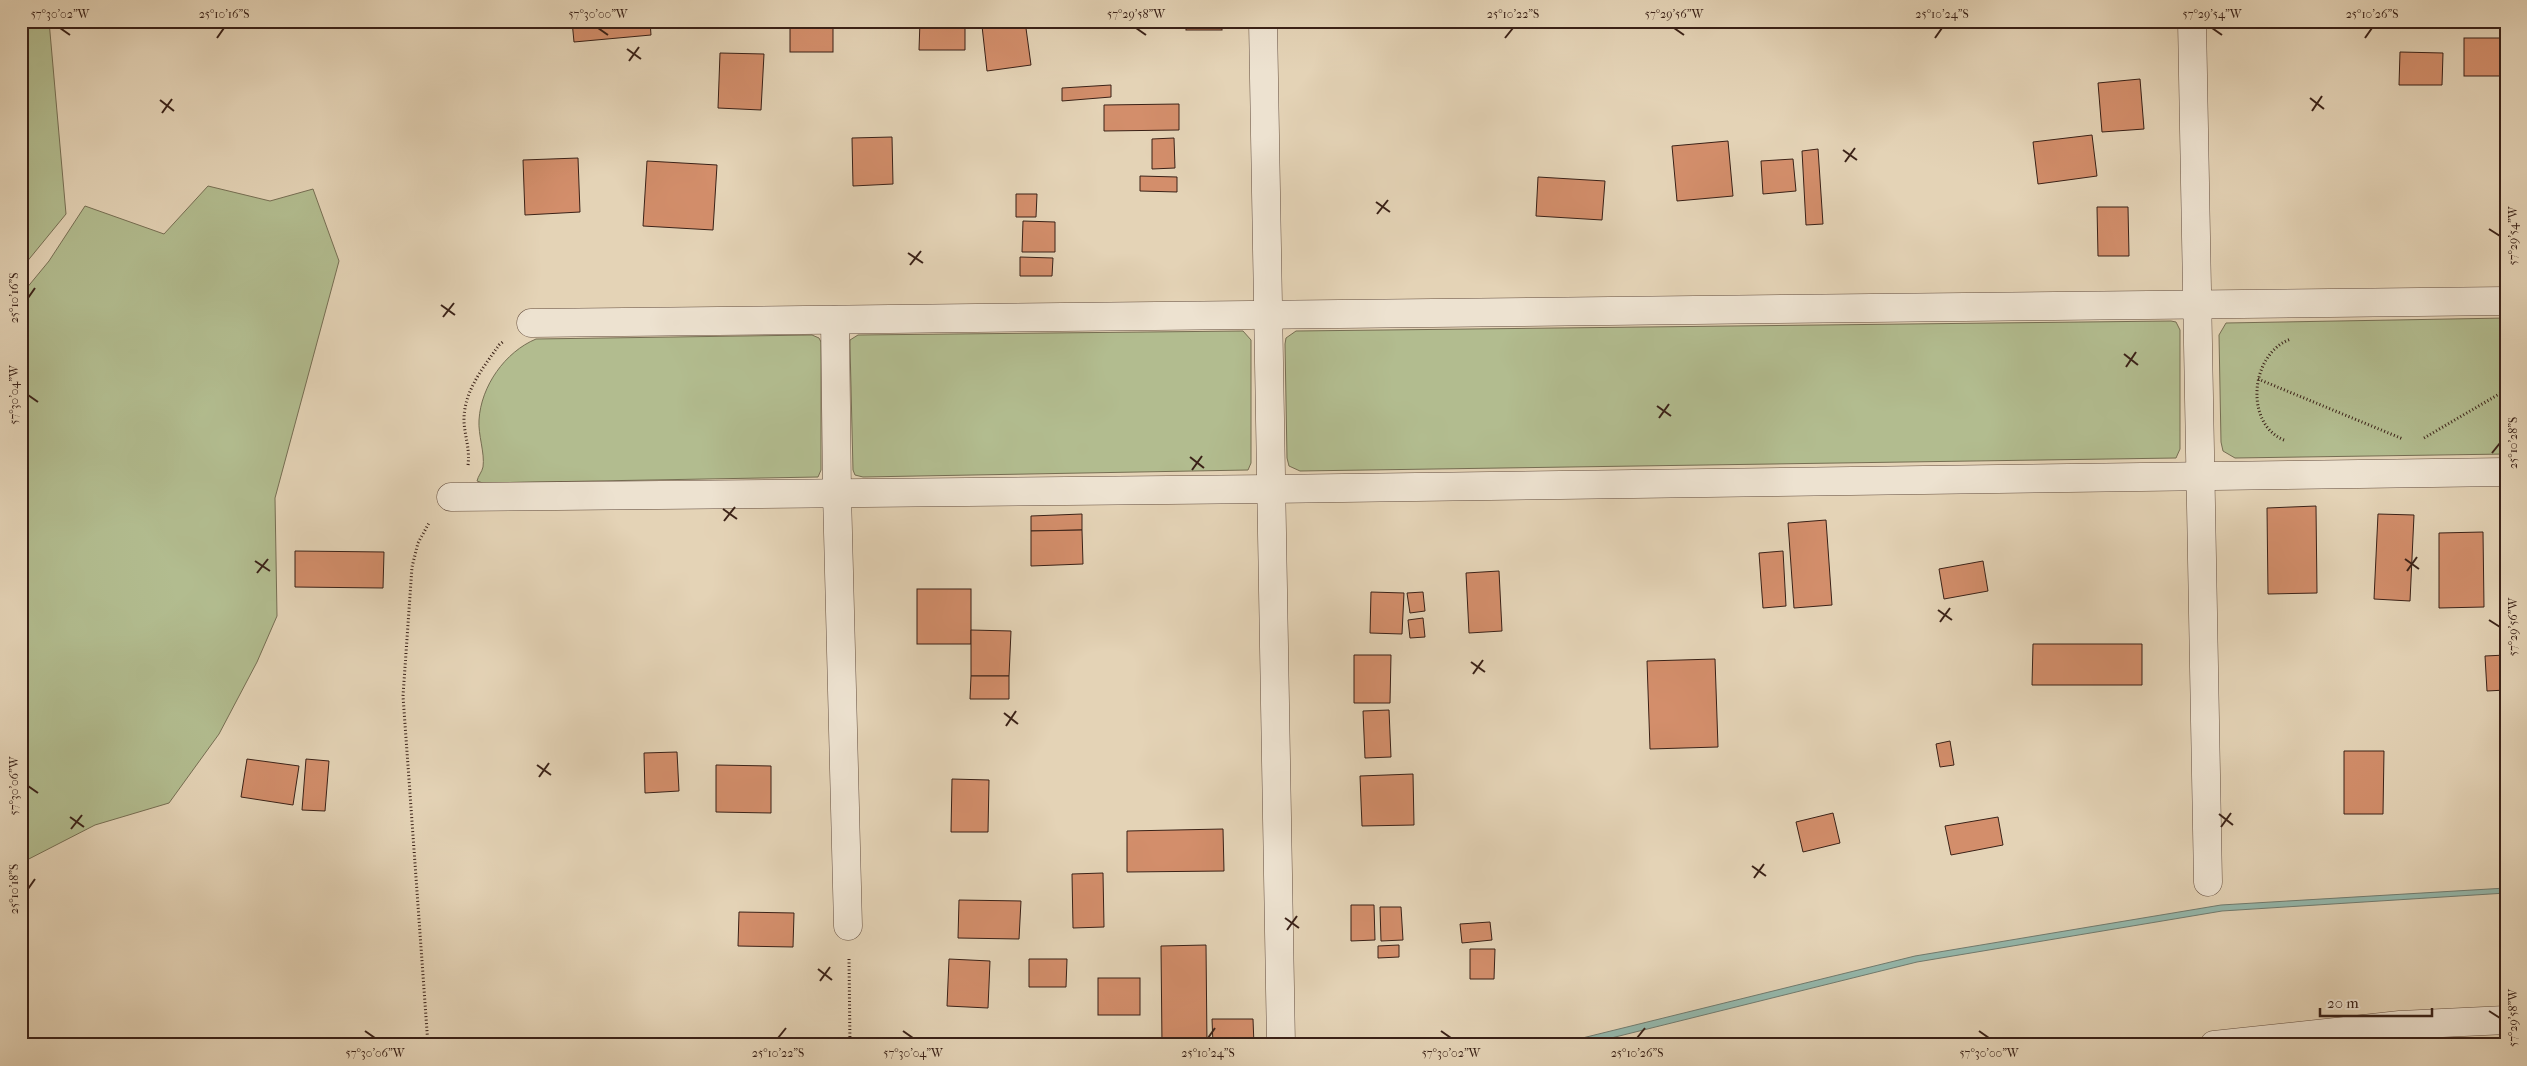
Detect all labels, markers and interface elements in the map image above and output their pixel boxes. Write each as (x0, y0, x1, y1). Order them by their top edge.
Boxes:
text: 57°30'02"W (31, 7, 91, 21)
text: 25°10'16"S (199, 7, 249, 21)
text: 57°30'00"W (568, 7, 629, 21)
text: 57°29'58"W (1107, 7, 1166, 21)
text: 25°10'22"S (1487, 7, 1539, 21)
text: 57°29'56"W (1645, 7, 1704, 21)
text: 25°10'24"S (1915, 7, 1969, 21)
text: 57°29'54"W (2182, 7, 2243, 21)
text: 25°10'26"S (2346, 7, 2398, 21)
text: 57°29'54"W (2506, 205, 2520, 266)
text: 25°10'16"S (7, 273, 21, 323)
text: 57°30'04"W (7, 364, 21, 425)
text: 25°10'28"S (2506, 417, 2520, 469)
text: 57°29'56"W (2506, 597, 2520, 656)
text: 57°30'06"W (7, 755, 21, 816)
text: 25°10'18"S (7, 864, 21, 914)
scale bar (2320, 986, 2432, 1018)
text: 57°29'58"W (2506, 988, 2520, 1047)
text: 20 m (2327, 994, 2359, 1012)
text: 57°30'06"W (345, 1046, 406, 1060)
text: 25°10'22"S (752, 1046, 804, 1060)
text: 57°30'04"W (883, 1046, 944, 1060)
text: 25°10'24"S (1181, 1046, 1235, 1060)
text: 57°30'02"W (1422, 1046, 1482, 1060)
text: 25°10'26"S (1611, 1046, 1663, 1060)
text: 57°30'00"W (1959, 1046, 2020, 1060)

